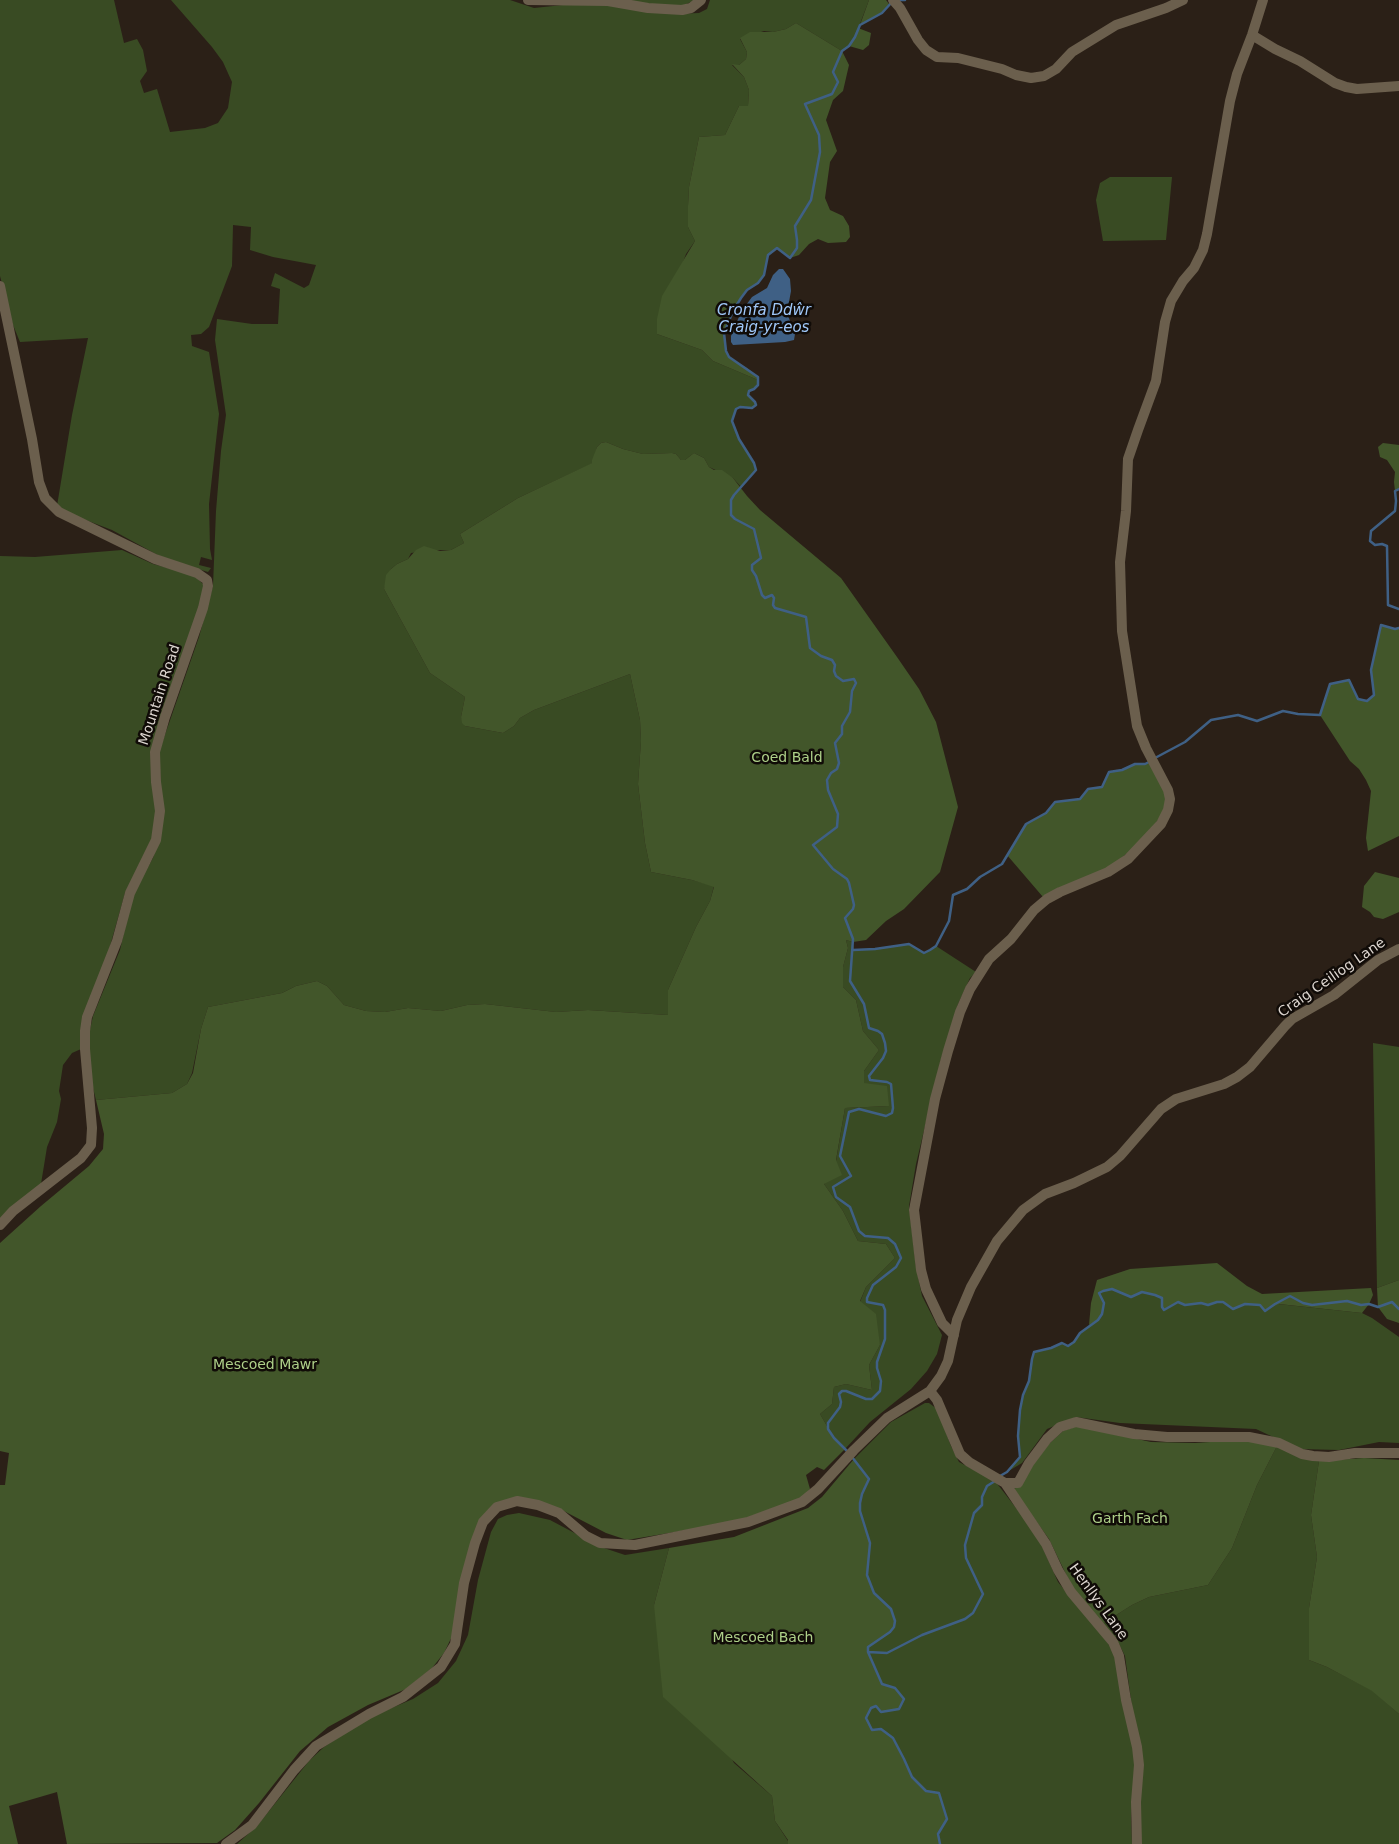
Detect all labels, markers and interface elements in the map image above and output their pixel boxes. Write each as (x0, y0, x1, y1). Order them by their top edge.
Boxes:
water label: Cronfa Ddŵr Craig-yr-eos (717, 302, 811, 337)
street label: Mountain Road (136, 643, 184, 747)
park label: Coed Bald (751, 750, 823, 766)
street label: Craig Ceiliog Lane (1275, 935, 1389, 1021)
park label: Mescoed Mawr (213, 1357, 317, 1373)
park label: Garth Fach (1092, 1511, 1168, 1527)
street label: Henllys Lane (1065, 1561, 1131, 1643)
park label: Mescoed Bach (713, 1630, 813, 1646)

